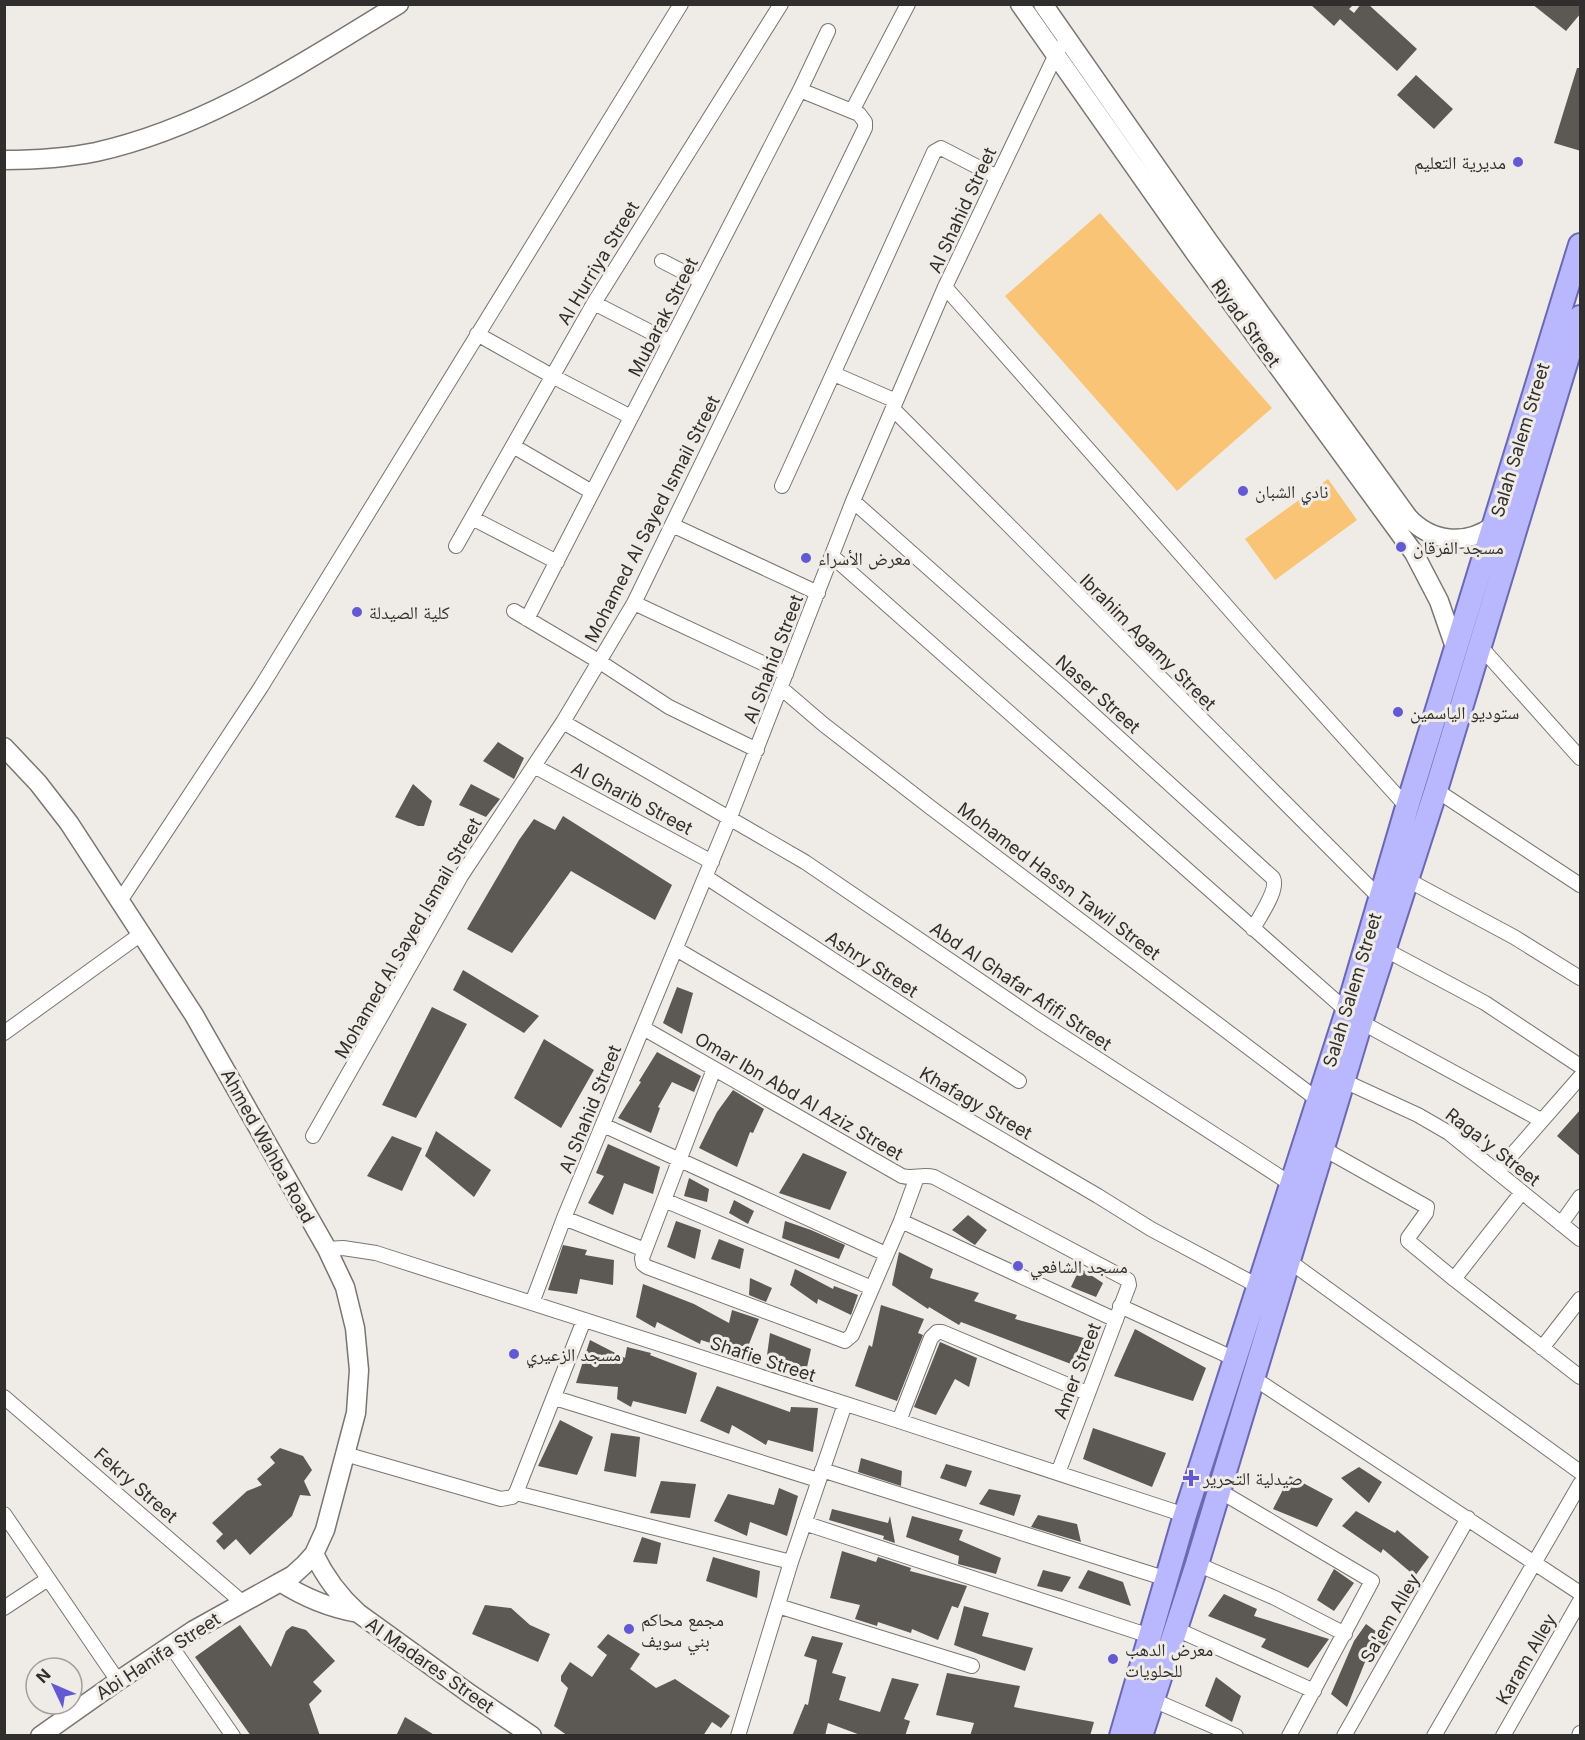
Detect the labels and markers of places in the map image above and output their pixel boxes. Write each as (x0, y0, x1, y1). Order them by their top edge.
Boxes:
place label: مديرية التعليم (1414, 152, 1506, 175)
marker: مديرية التعليم (1511, 155, 1525, 169)
place label: نادي الشبان (1255, 481, 1329, 506)
marker: نادي الشبان (1236, 484, 1250, 498)
place label: مسجد الفرقان (1413, 537, 1504, 559)
marker: مسجد الفرقان (1394, 540, 1408, 554)
place label: معرض الأسراء (818, 548, 911, 570)
marker: معرض الأسراء (799, 551, 813, 565)
place label: كلية الصيدلة (369, 602, 450, 623)
marker: كلية الصيدلة (350, 605, 364, 619)
place label: ستوديو الياسمين (1410, 702, 1519, 724)
marker: ستوديو الياسمين (1391, 705, 1405, 719)
place label: مسجد الشافعي (1030, 1256, 1128, 1281)
marker: مسجد الشافعي (1011, 1259, 1025, 1273)
place label: مسجد الزعيري (526, 1344, 621, 1369)
marker: مسجد الزعيري (507, 1347, 521, 1361)
place label: صيدلية التحرير (1202, 1468, 1303, 1489)
marker: صيدلية التحرير (1184, 1471, 1198, 1485)
place label: مجمع محاكم بني سويف (641, 1609, 724, 1655)
marker: مجمع محاكم بني سويف (622, 1622, 636, 1636)
place label: معرض الدهب للحلويات (1125, 1639, 1213, 1681)
marker: معرض الدهب للحلويات (1106, 1652, 1120, 1666)

